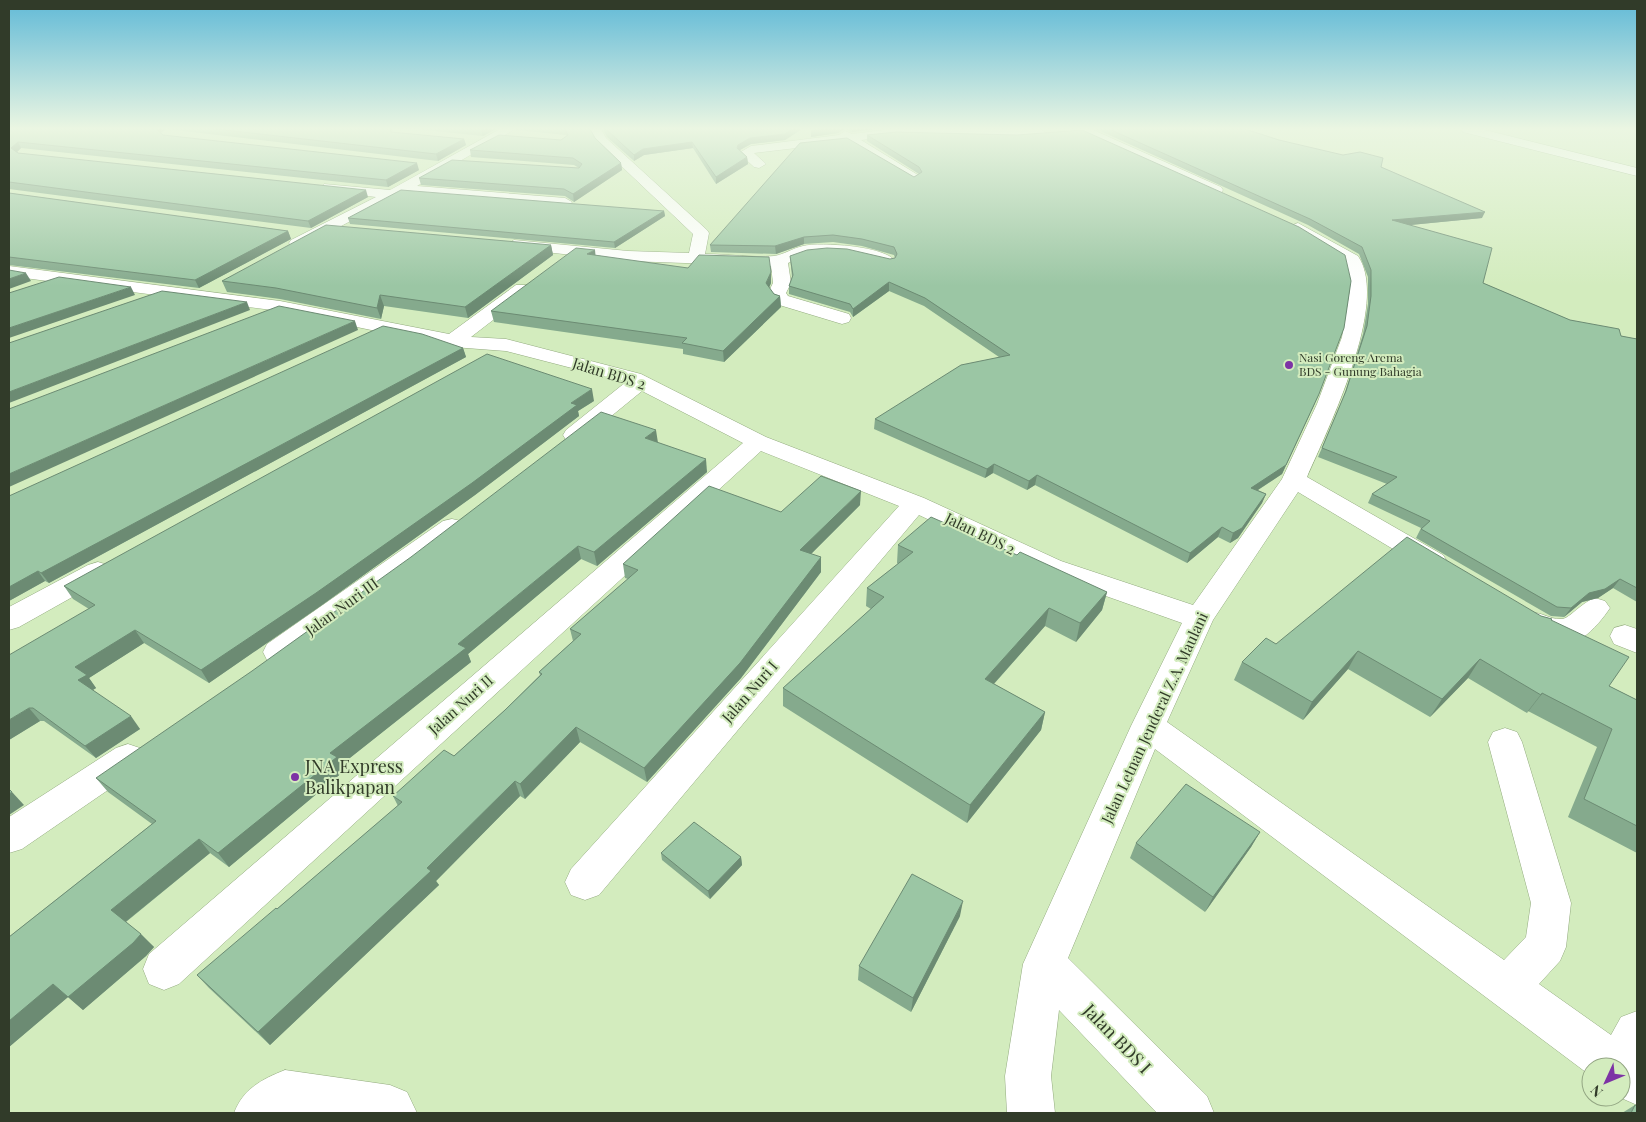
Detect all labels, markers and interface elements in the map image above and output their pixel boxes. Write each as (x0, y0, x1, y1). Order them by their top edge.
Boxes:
place label: Nasi Goreng Arema BDS - Gunung Bahagia (1299, 349, 1422, 379)
street label: Jalan BDS 2 (569, 352, 648, 394)
marker: Nasi Goreng Arema BDS - Gunung Bahagia (1283, 359, 1295, 371)
street label: Jalan BDS 2 (941, 507, 1019, 559)
street label: Jalan Nuri III (300, 573, 382, 640)
street label: Jalan Letnan Jenderal Z.A. Maulani (1096, 608, 1212, 827)
street label: Jalan Nuri I (716, 656, 782, 727)
street label: Jalan Nuri II (423, 670, 497, 739)
place label: JNA Express Balikpapan (304, 754, 403, 799)
marker: JNA Express Balikpapan (289, 771, 301, 783)
street label: Jalan BDS I (1078, 998, 1157, 1078)
north arrow (1581, 1057, 1631, 1107)
text: N (1586, 1081, 1607, 1102)

